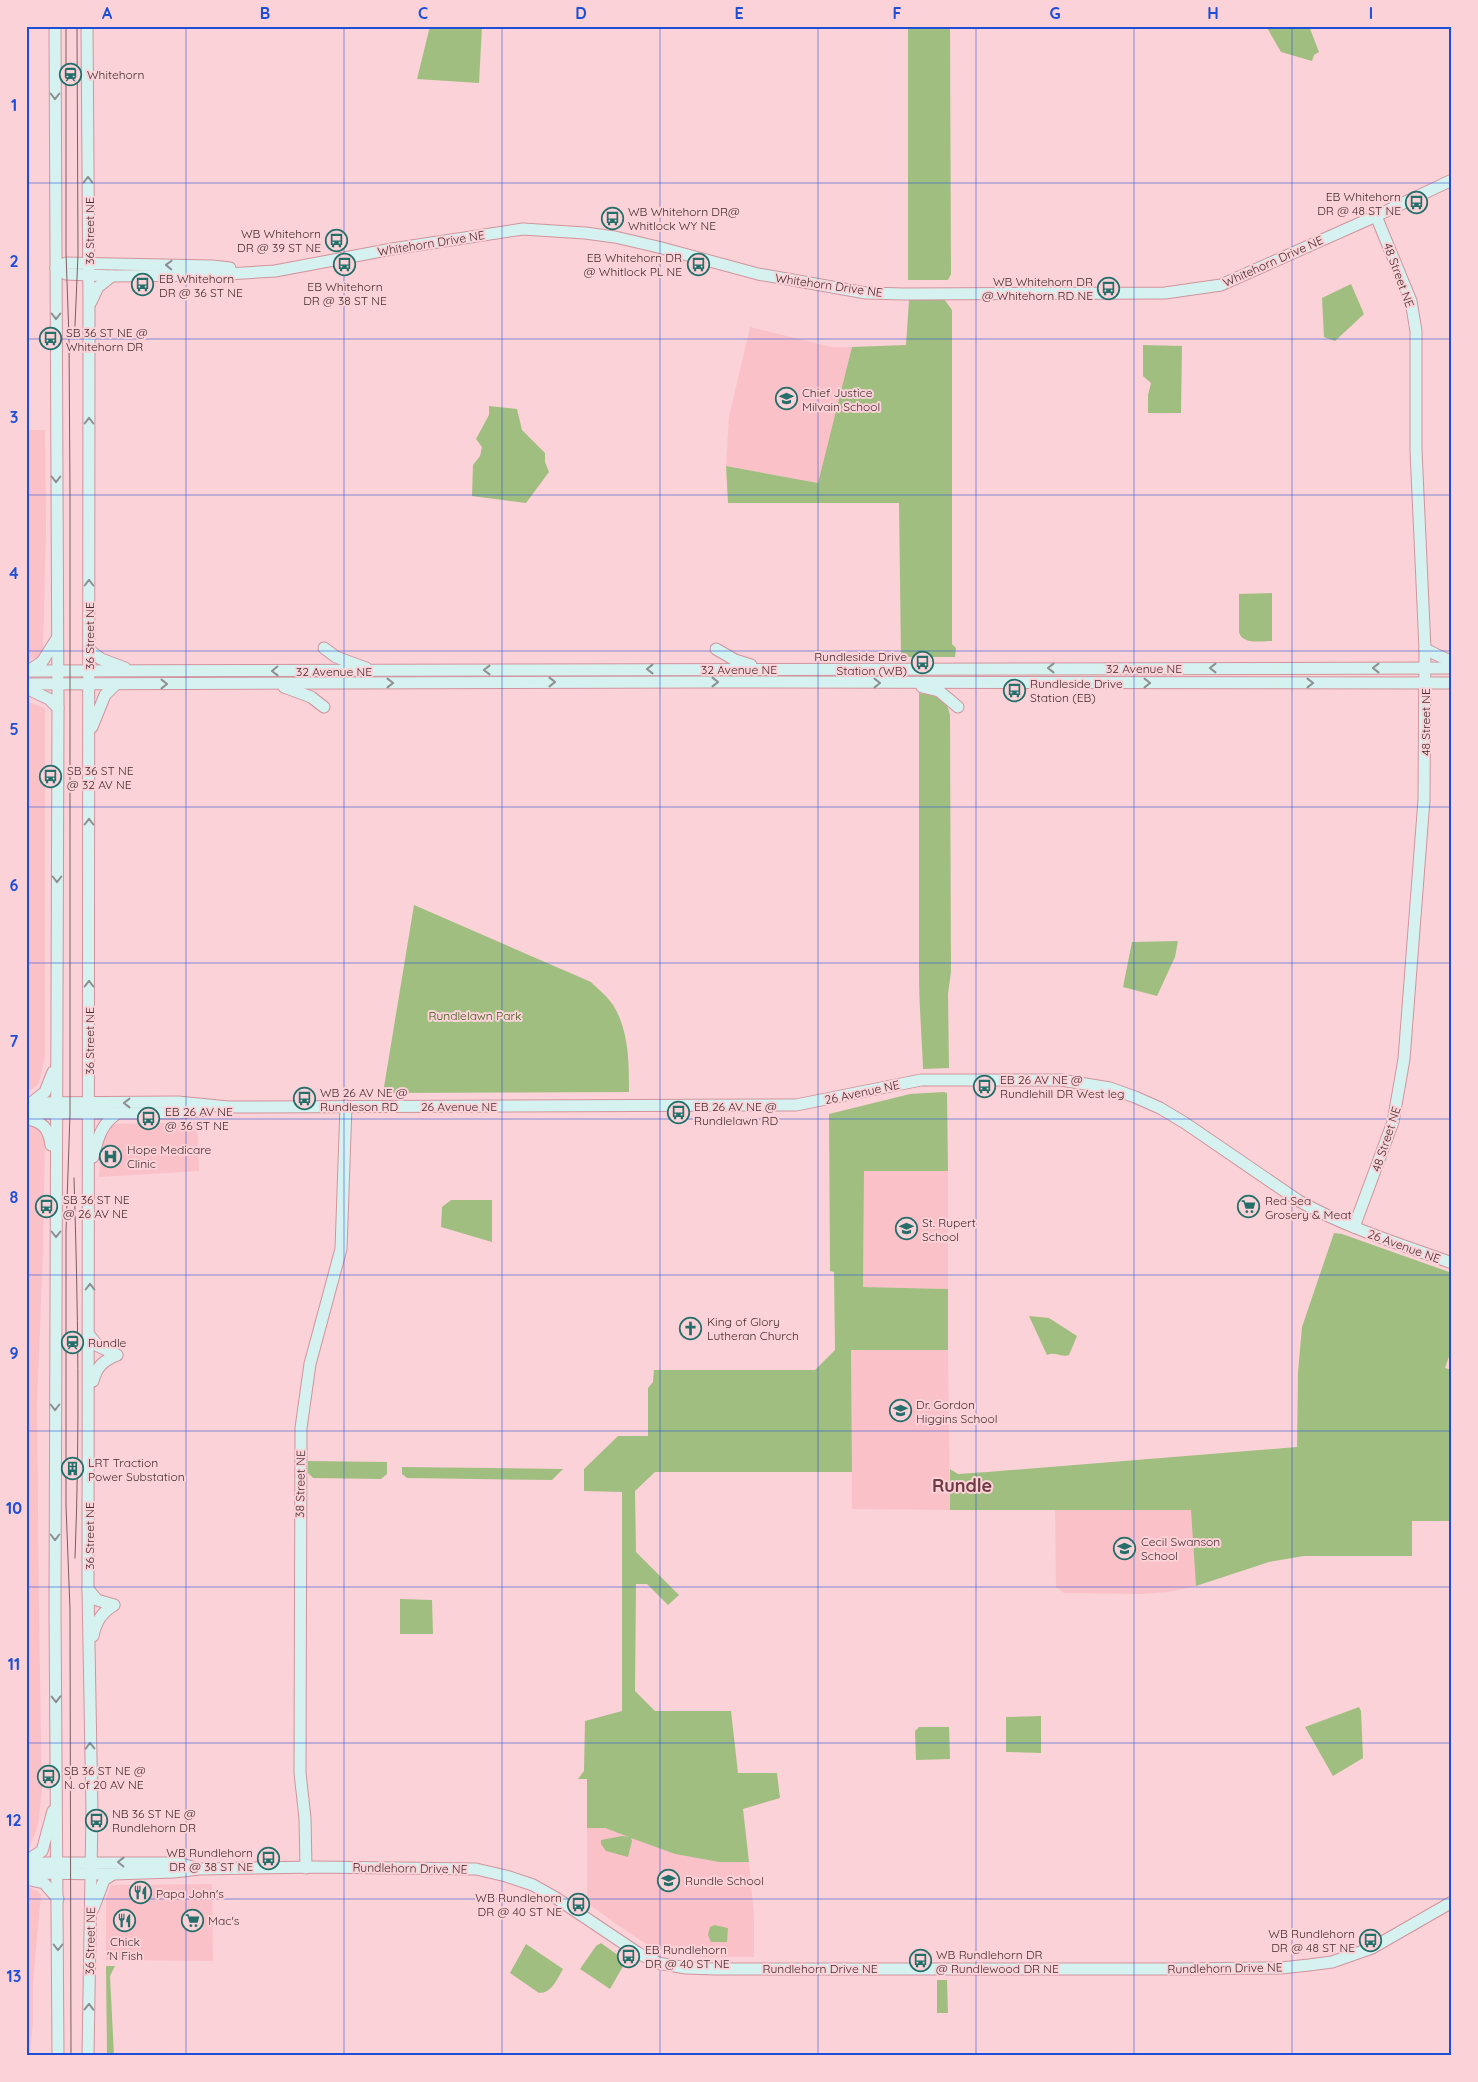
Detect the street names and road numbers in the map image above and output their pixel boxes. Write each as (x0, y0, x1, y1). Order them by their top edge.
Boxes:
street label: 36 Street NE (82, 197, 97, 265)
street label: Whitehorn Drive NE (376, 227, 486, 259)
street label: Whitehorn Drive NE (1220, 232, 1326, 290)
street label: 48 Street NE (1380, 241, 1418, 310)
street label: Whitehorn Drive NE (774, 270, 884, 300)
street label: 36 Street NE (82, 602, 97, 670)
street label: 32 Avenue NE (1106, 661, 1182, 676)
street label: 32 Avenue NE (701, 662, 777, 677)
street label: 32 Avenue NE (296, 664, 372, 679)
street label: 48 Street NE (1418, 688, 1433, 756)
street label: 36 Street NE (82, 1007, 97, 1075)
street label: 26 Avenue NE (823, 1077, 901, 1107)
street label: 26 Avenue NE (421, 1099, 497, 1114)
street label: 48 Street NE (1368, 1104, 1404, 1174)
street label: 26 Avenue NE (1366, 1226, 1443, 1266)
street label: 38 Street NE (292, 1450, 308, 1518)
street label: 36 Street NE (82, 1502, 97, 1570)
street label: Rundlehorn Drive NE (352, 1859, 468, 1877)
street label: 36 Street NE (82, 1907, 98, 1975)
street label: Rundlehorn Drive NE (1167, 1959, 1283, 1977)
street label: Rundlehorn Drive NE (763, 1961, 878, 1976)

